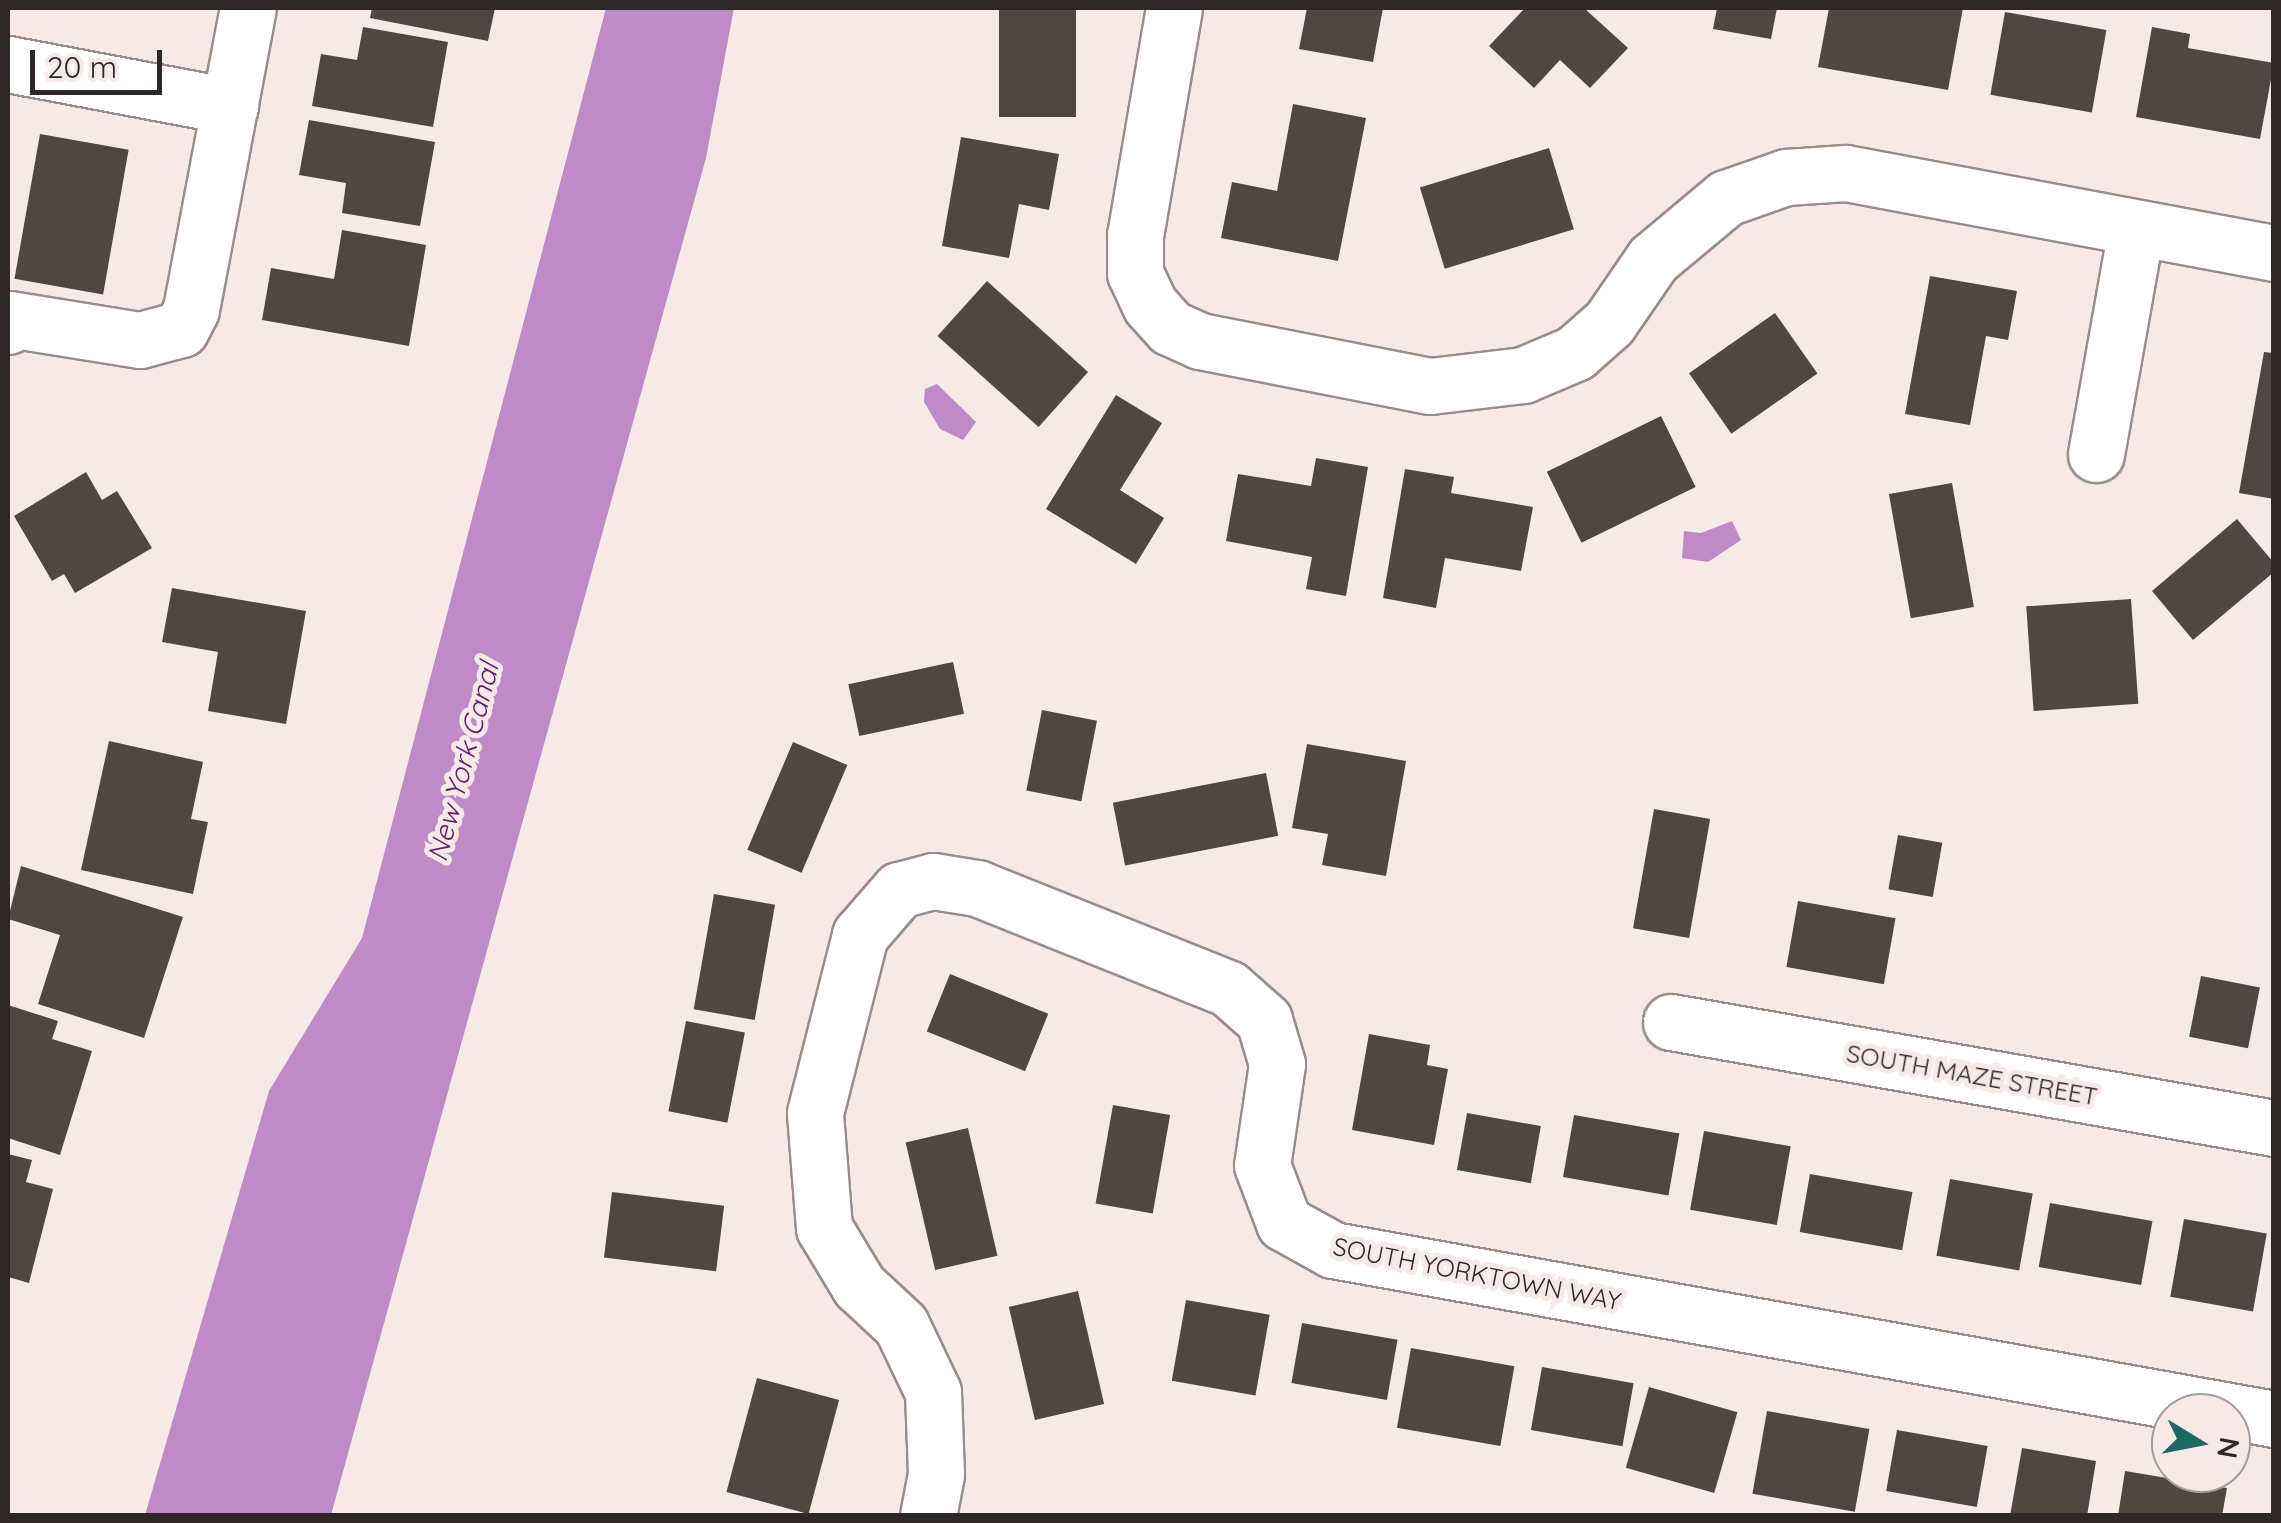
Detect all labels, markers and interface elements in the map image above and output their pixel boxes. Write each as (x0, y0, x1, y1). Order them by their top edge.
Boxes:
scale bar (35, 30, 168, 92)
text: 20 m (47, 48, 117, 86)
water label: New York Canal (420, 659, 506, 865)
street label: SOUTH MAZE STREET (1844, 1038, 2100, 1112)
street label: SOUTH YORKTOWN WAY (1331, 1231, 1623, 1317)
north arrow (2151, 1393, 2251, 1493)
text: N (2210, 1435, 2248, 1461)

